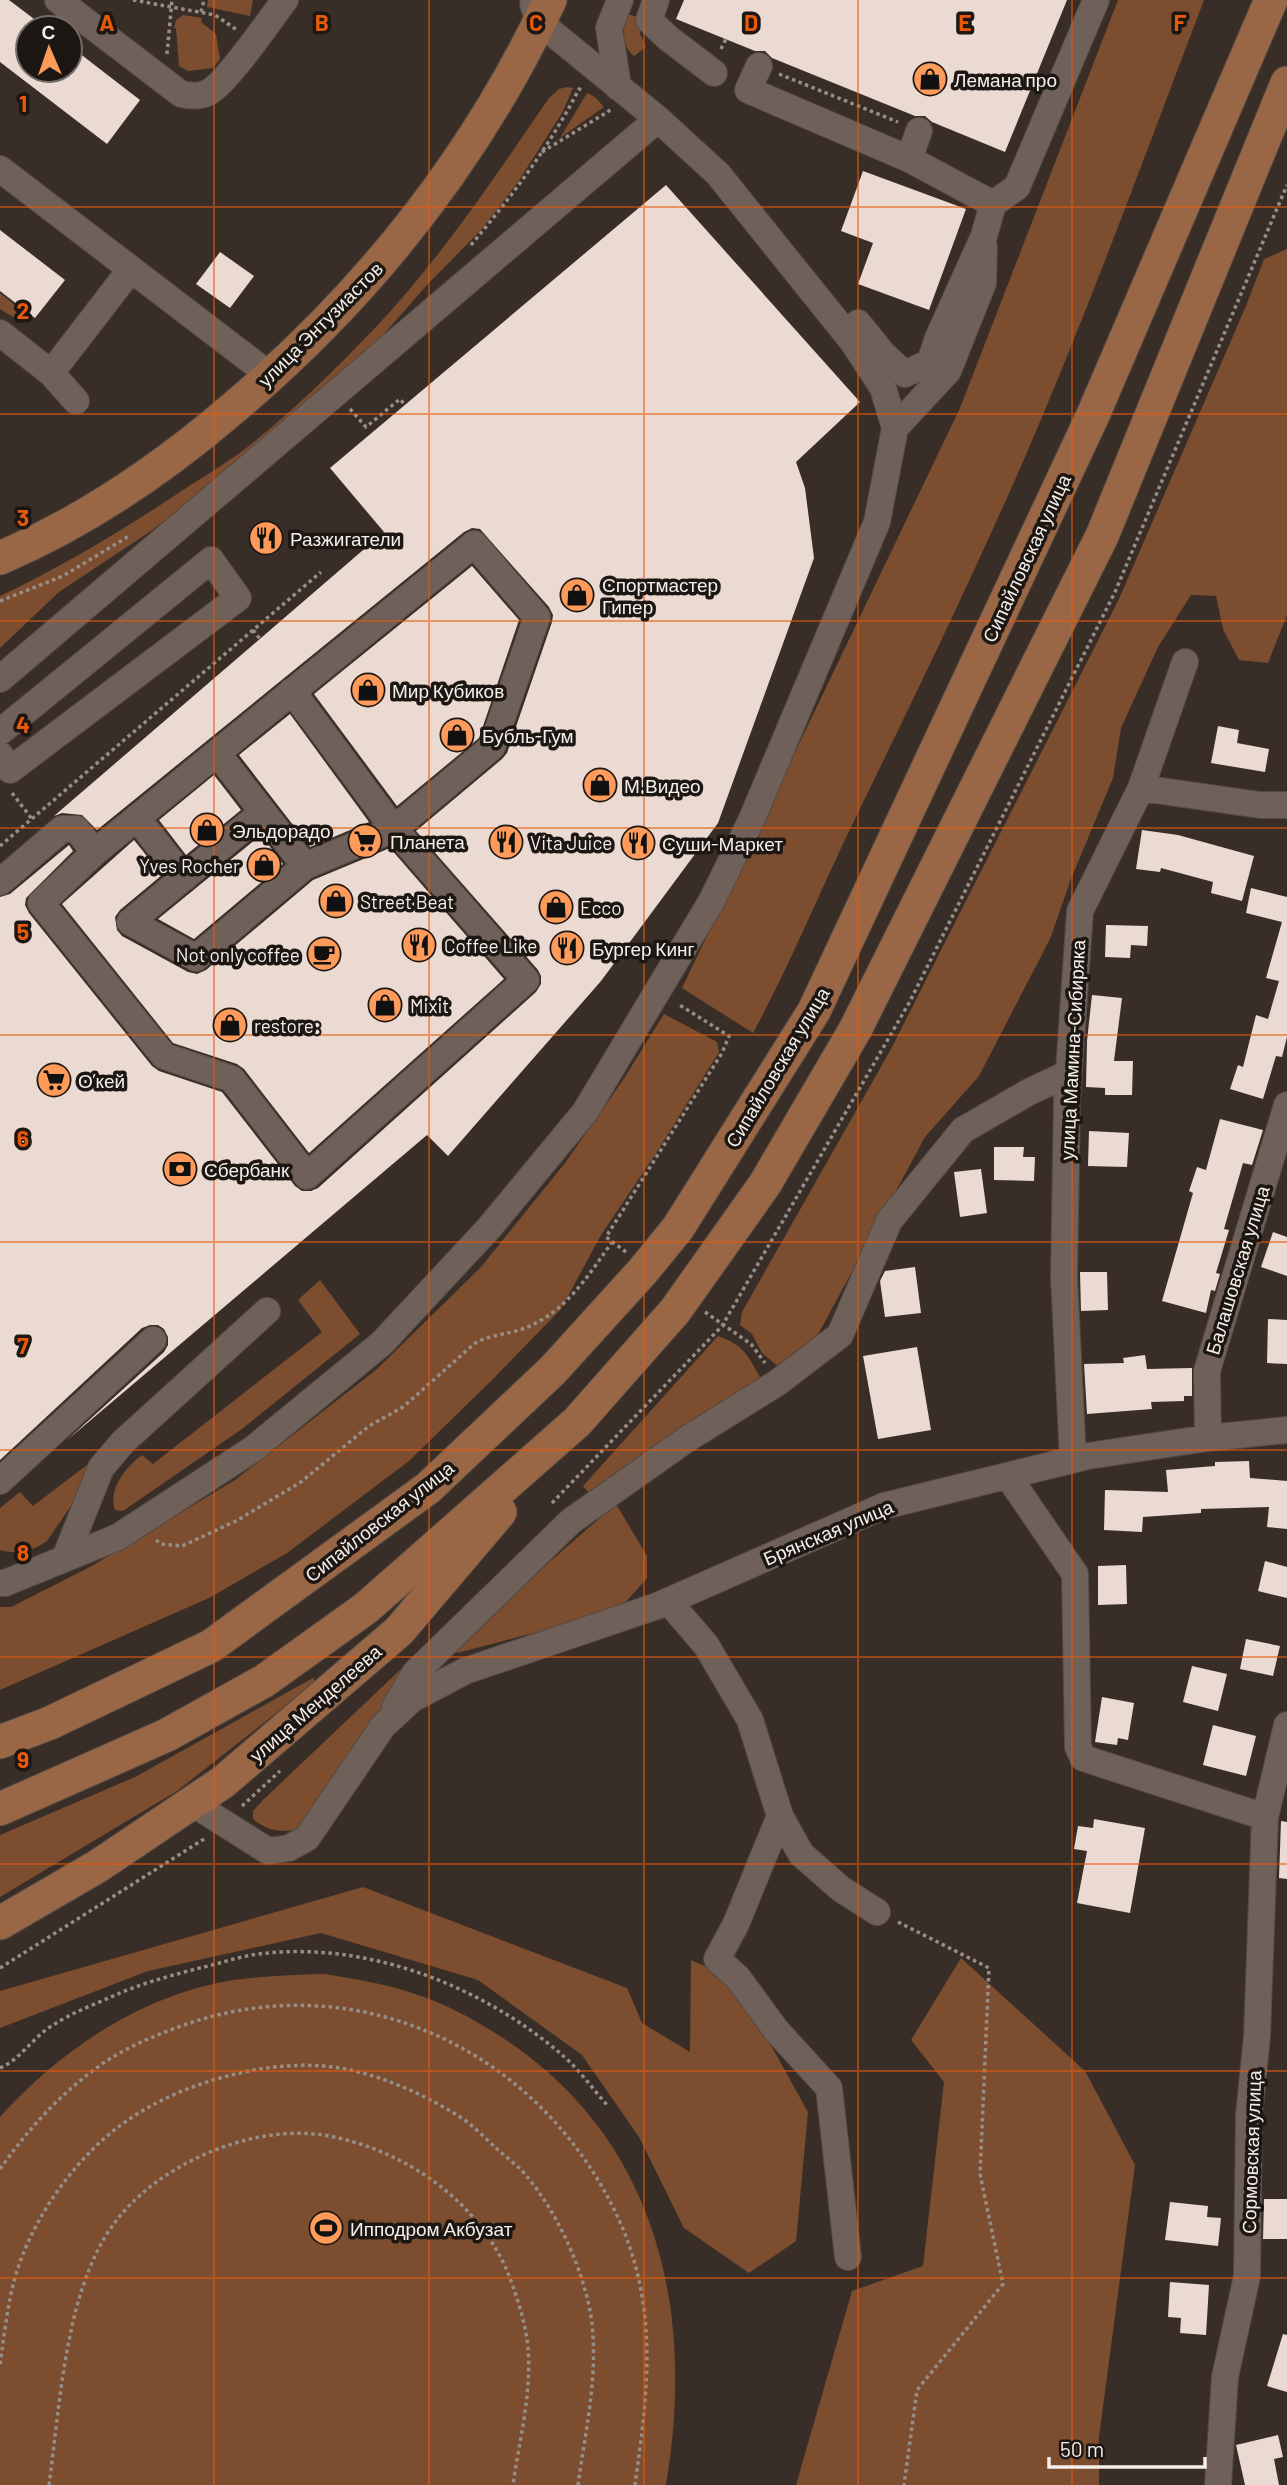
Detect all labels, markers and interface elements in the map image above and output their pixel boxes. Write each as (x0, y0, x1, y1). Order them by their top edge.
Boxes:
text: A (99, 8, 115, 36)
text: B (315, 8, 329, 36)
text: C (529, 8, 543, 36)
text: D (744, 8, 758, 36)
text: E (958, 8, 972, 36)
text: F (1174, 8, 1187, 36)
north arrow (14, 14, 84, 84)
text: С (41, 20, 56, 43)
shop icon: Лемана про (911, 60, 949, 98)
place label: Лемана про (954, 68, 1057, 91)
text: 1 (19, 89, 27, 117)
street label: улица Энтузиастов (253, 257, 387, 391)
text: 2 (17, 296, 29, 324)
street label: Сипайловская улица (977, 470, 1075, 646)
text: 3 (17, 503, 29, 531)
restaurant icon: Разжигатели (247, 519, 285, 557)
place label: Разжигатели (290, 527, 401, 550)
place label: Спортмастер Гипер (602, 573, 718, 618)
shop icon: Спортмастер Гипер (558, 576, 596, 614)
shop icon: Мир Кубиков (349, 671, 387, 709)
place label: Мир Кубиков (392, 679, 504, 702)
text: 4 (16, 710, 30, 738)
shop icon: Бубль-Гум (438, 716, 476, 754)
place label: Бубль-Гум (482, 724, 574, 747)
shop icon: М.Видео (581, 766, 619, 804)
place label: М.Видео (624, 774, 701, 797)
shop icon: Эльдорадо (188, 811, 226, 849)
place label: Эльдорадо (232, 819, 330, 842)
supermarket icon: Планета (346, 822, 384, 860)
restaurant icon: Vita Juice (487, 823, 525, 861)
restaurant icon: Суши-Маркет (619, 824, 657, 862)
place label: Планета (390, 830, 465, 853)
place label: Vita Juice (530, 831, 612, 854)
place label: Суши-Маркет (662, 832, 783, 855)
shop icon: Yves Rocher (245, 846, 283, 884)
place label: Yves Rocher (139, 854, 240, 877)
shop icon: Street Beat (317, 882, 355, 920)
shop icon: Ecco (537, 888, 575, 926)
place label: Street Beat (360, 890, 454, 913)
place label: Ecco (580, 896, 622, 919)
text: 5 (17, 917, 29, 945)
restaurant icon: Coffee Like (400, 926, 438, 964)
restaurant icon: Бургер Кинг (548, 929, 586, 967)
place label: Coffee Like (444, 934, 537, 957)
cafe icon: Not only coffee (305, 935, 343, 973)
place label: Бургер Кинг (592, 937, 695, 960)
street label: улица Мамина-Сибиряка (1055, 939, 1089, 1161)
place label: Not only coffee (176, 943, 300, 966)
street label: Сипайловская улица (720, 982, 834, 1151)
shop icon: Mixit (366, 986, 404, 1024)
place label: Mixit (410, 994, 449, 1017)
shop icon: restore: (211, 1006, 249, 1044)
place label: restore: (254, 1014, 320, 1037)
supermarket icon: О’кей (35, 1061, 73, 1099)
place label: О’кей (78, 1069, 125, 1092)
text: 6 (17, 1124, 29, 1152)
bank icon: Сбербанк (161, 1150, 199, 1188)
place label: Сбербанк (204, 1158, 290, 1181)
street label: Балашовская улица (1200, 1182, 1274, 1357)
text: 7 (17, 1331, 29, 1359)
street label: Сипайловская улица (300, 1455, 458, 1586)
street label: Брянская улица (760, 1494, 897, 1570)
text: 8 (17, 1538, 29, 1566)
street label: улица Менделеева (245, 1639, 386, 1766)
text: 9 (17, 1745, 29, 1773)
street label: Сормовская улица (1237, 2069, 1265, 2234)
sports icon: Ипподром Акбузат (307, 2209, 345, 2247)
place label: Ипподром Акбузат (350, 2217, 513, 2240)
scale bar (1049, 2426, 1205, 2470)
text: 50 m (1060, 2436, 1104, 2461)

